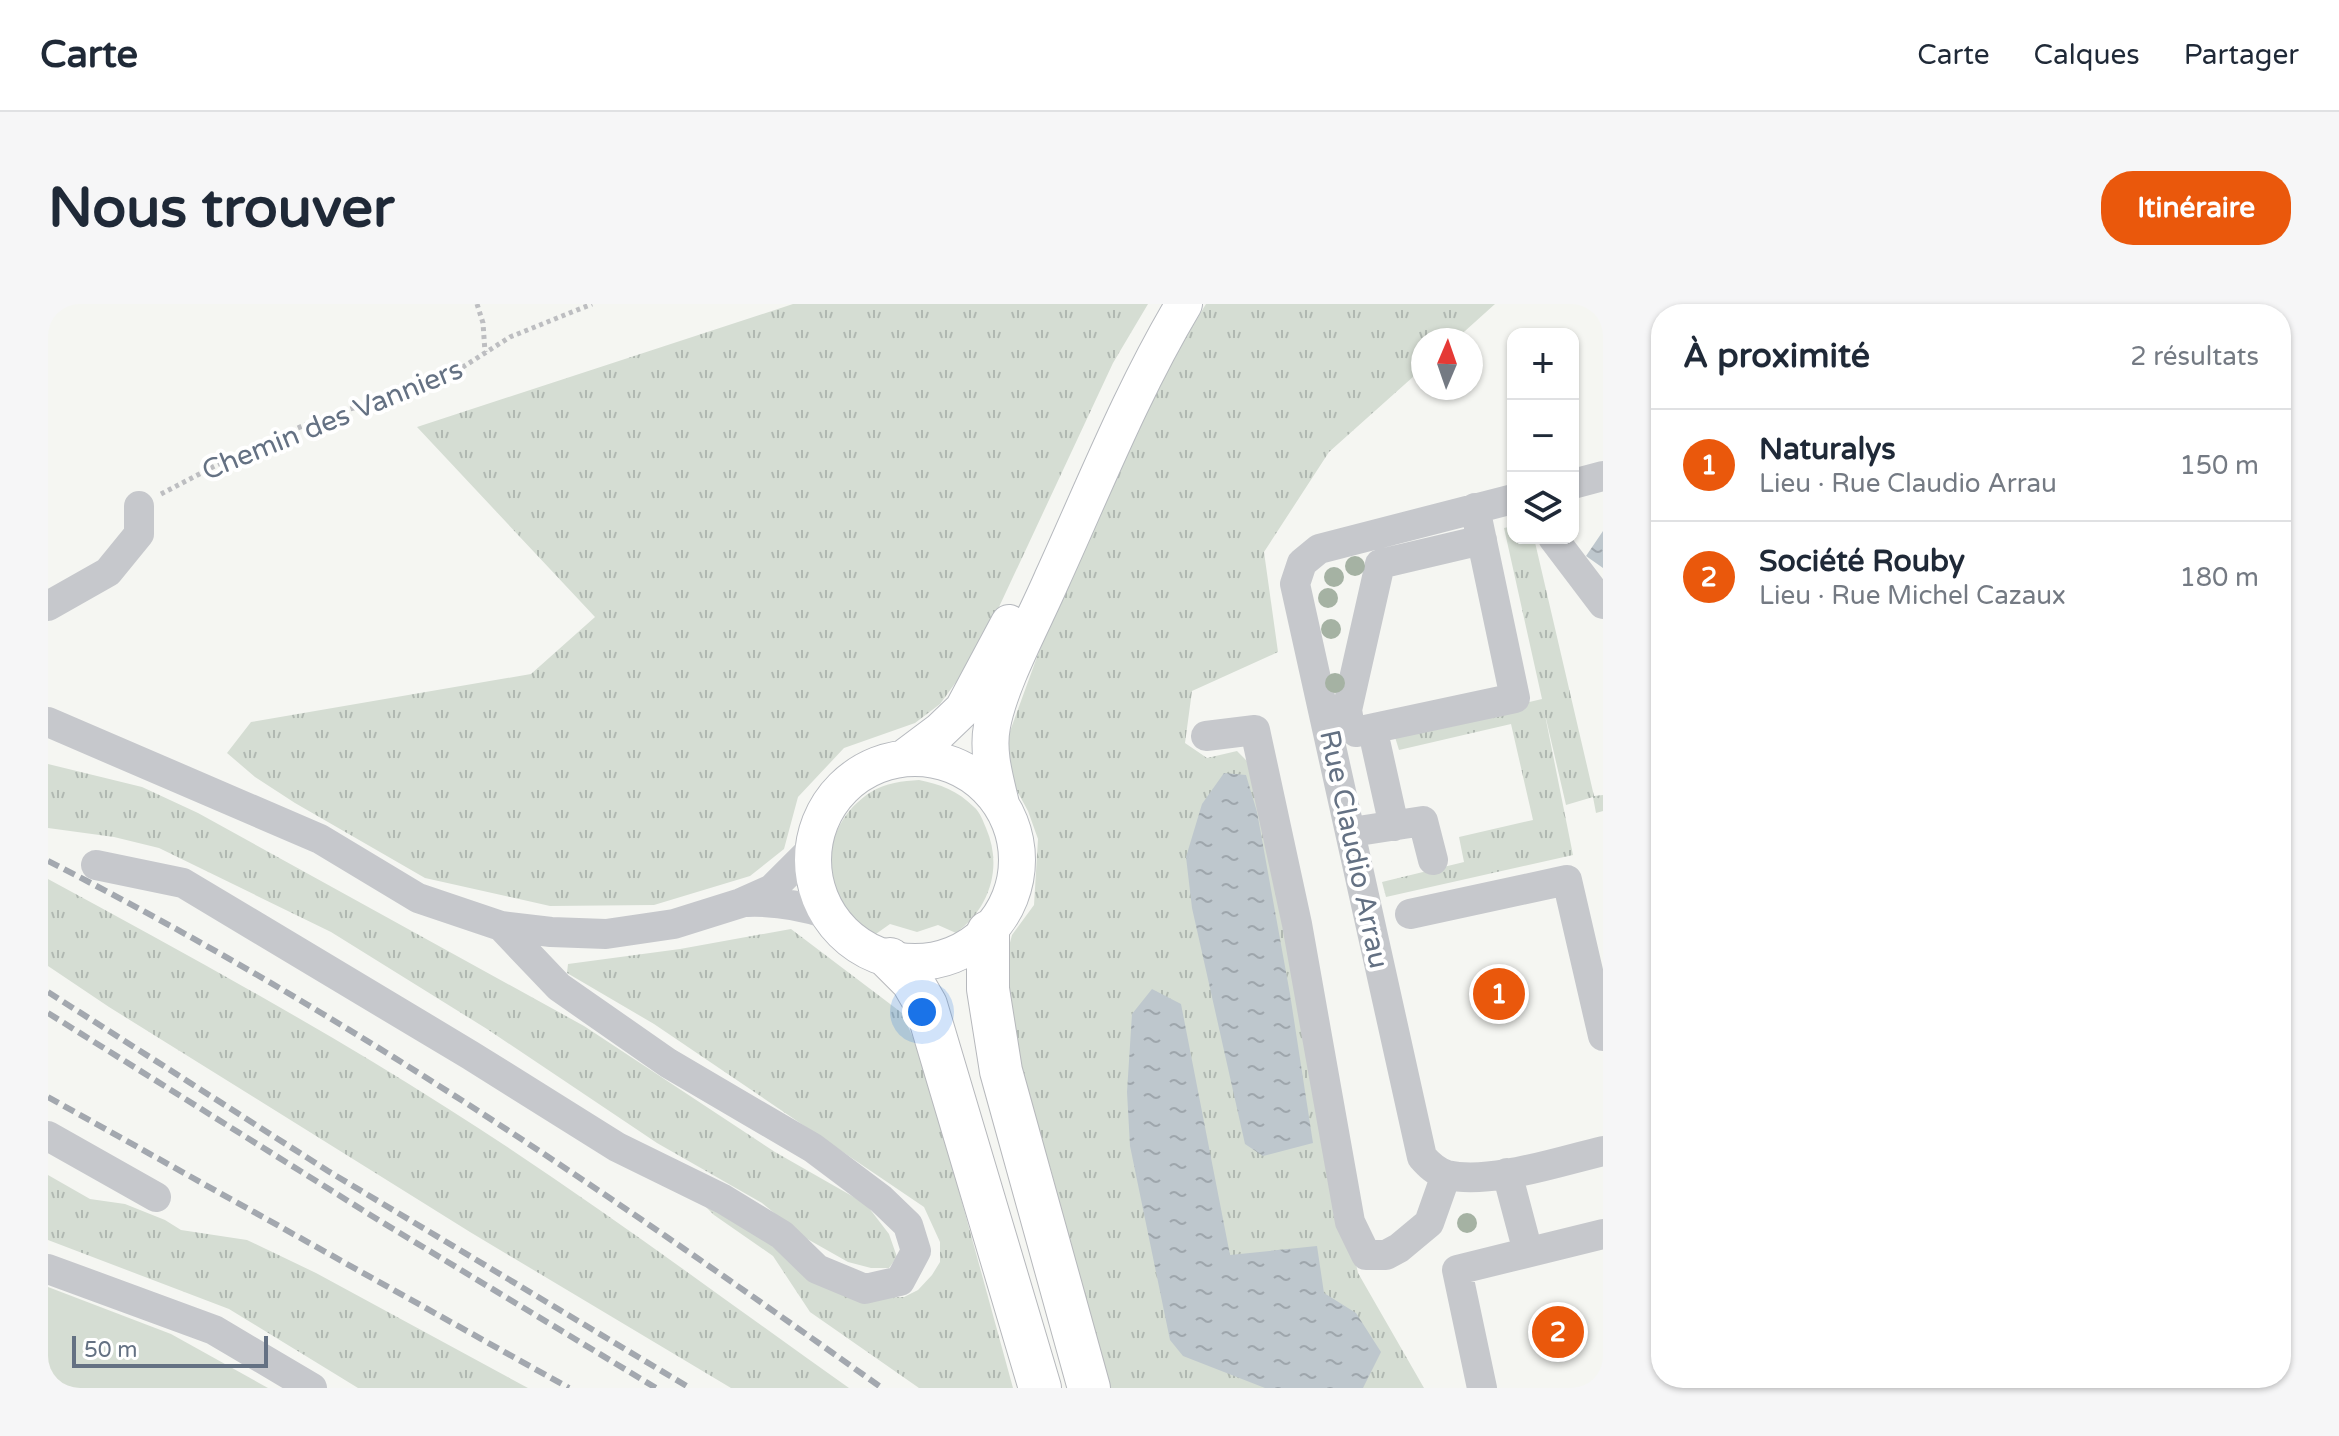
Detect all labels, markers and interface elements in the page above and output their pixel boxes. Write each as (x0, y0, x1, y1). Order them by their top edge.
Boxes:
text: Carte (40, 32, 138, 78)
text: Carte (1917, 38, 1990, 72)
text: Calques (2034, 38, 2140, 72)
text: Partager (2184, 38, 2299, 72)
button: Itinéraire (2101, 171, 2291, 245)
text: Nous trouver (48, 175, 394, 242)
north arrow (1411, 328, 1483, 400)
map controls (1507, 328, 1579, 544)
button: + (1507, 328, 1579, 400)
text: À proximité (1683, 336, 1870, 377)
text: 2 résultats (2130, 341, 2259, 372)
street label: Chemin des Vanniers (197, 352, 468, 488)
button: − (1507, 400, 1579, 472)
text: Naturalys (1759, 431, 1896, 468)
text: 1 (1701, 450, 1717, 481)
text: 150 m (2179, 450, 2259, 481)
text: Lieu · Rue Claudio Arrau (1759, 468, 2057, 499)
button: layers (1507, 472, 1579, 544)
text: Société Rouby (1759, 543, 1965, 580)
text: 2 (1701, 562, 1717, 593)
text: 180 m (2179, 562, 2259, 593)
text: Lieu · Rue Michel Cazaux (1759, 580, 2066, 611)
street label: Rue Claudio Arrau (1312, 727, 1396, 972)
pin: 1 (1473, 964, 1525, 1024)
your location (902, 992, 942, 1032)
pin: 2 (1532, 1302, 1584, 1362)
scale bar (72, 1332, 268, 1368)
text: 50 m (84, 1337, 138, 1363)

